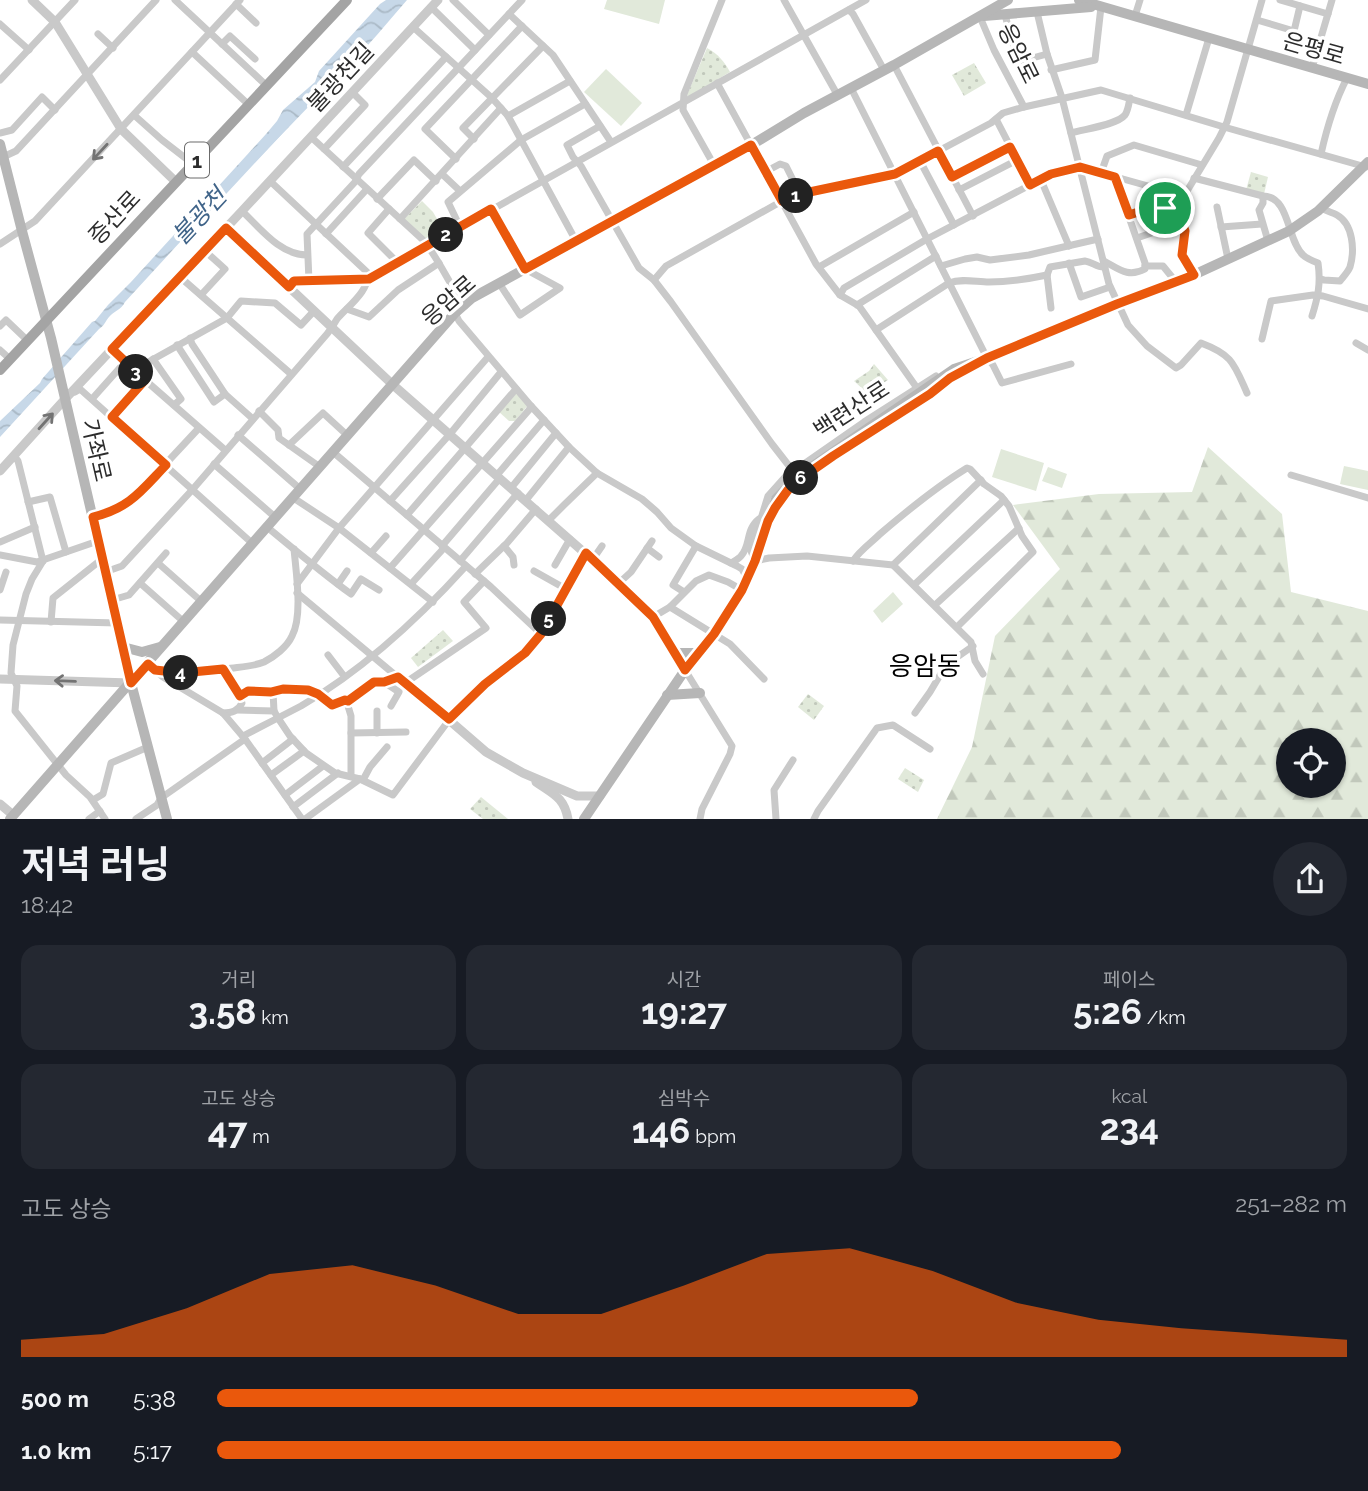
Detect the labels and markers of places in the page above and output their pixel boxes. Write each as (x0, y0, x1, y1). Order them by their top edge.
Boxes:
pin: 1 (778, 178, 814, 214)
pin (1135, 178, 1195, 238)
pin: 2 (428, 218, 464, 252)
pin: 3 (118, 354, 154, 390)
pin: 6 (784, 461, 818, 496)
pin: 5 (532, 602, 566, 636)
pin: 4 (164, 656, 198, 690)

